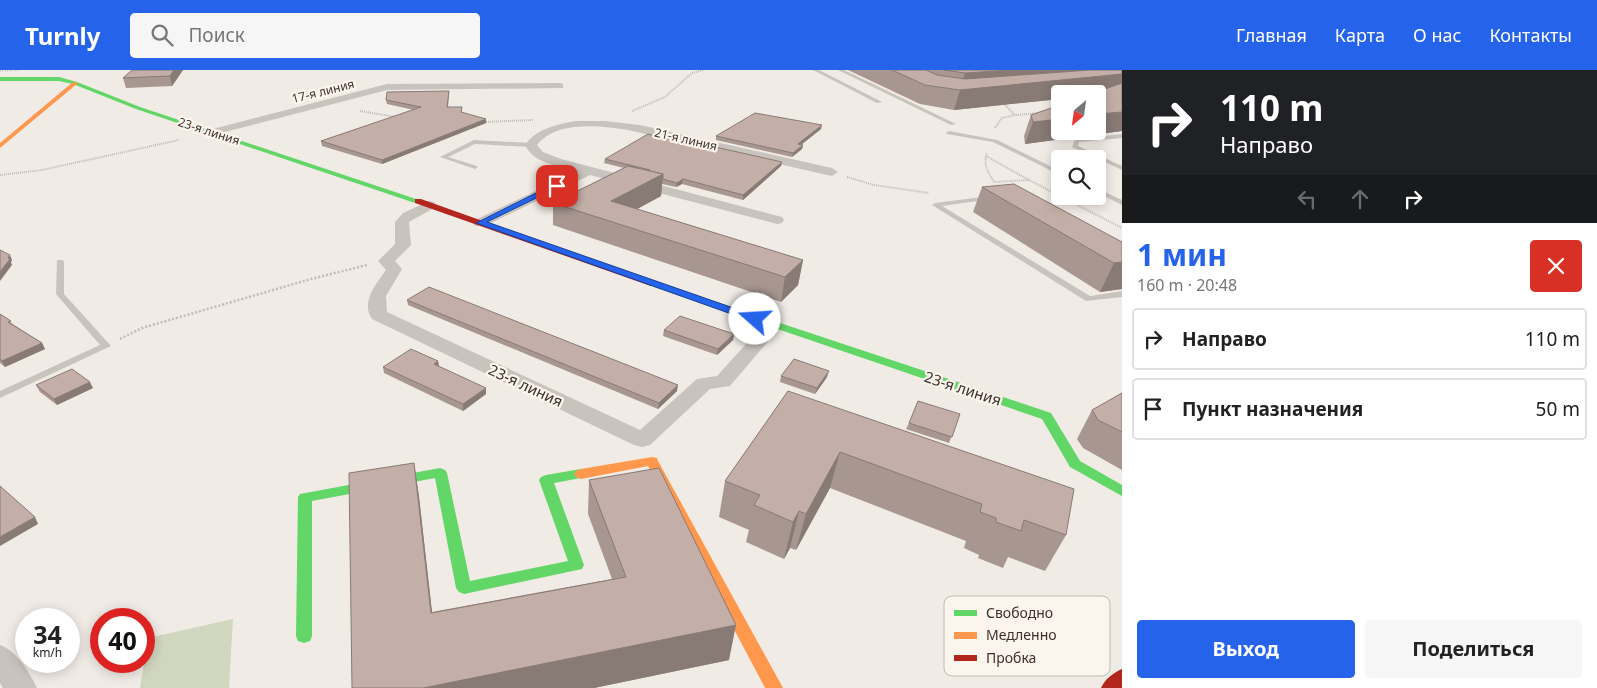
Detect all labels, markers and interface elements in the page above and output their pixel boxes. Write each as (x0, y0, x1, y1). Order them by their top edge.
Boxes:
search box (130, 13, 480, 58)
text: Turnly (25, 19, 100, 52)
icon: search (148, 21, 176, 49)
text: Поиск (188, 22, 245, 48)
text: Главная (1236, 23, 1307, 47)
text: Карта (1335, 23, 1385, 47)
text: О нас (1413, 23, 1461, 47)
text: Контакты (1489, 23, 1572, 47)
street label: 17-я линия (290, 75, 356, 107)
text: 110 m (1220, 84, 1323, 131)
north arrow (1051, 85, 1106, 140)
map controls (1051, 85, 1106, 205)
icon: right (1137, 90, 1202, 155)
street label: 23-я линия (176, 113, 242, 149)
street label: 21-я линия (653, 124, 719, 154)
text: Направо (1220, 129, 1313, 159)
button: search (1051, 150, 1106, 205)
pin (536, 165, 578, 207)
icon: arrive (543, 172, 571, 200)
icon: left (1293, 185, 1321, 213)
icon: ahead (1346, 185, 1374, 213)
icon: right (1399, 185, 1427, 213)
text: 1 мин (1137, 234, 1227, 275)
button: close (1530, 240, 1582, 292)
text: 160 m · 20:48 (1137, 274, 1237, 296)
position arrow (728, 292, 780, 344)
icon: right (1139, 325, 1167, 353)
text: Направо (1182, 326, 1267, 352)
text: 110 m (1525, 326, 1580, 352)
street label: 23-я линия (486, 359, 566, 411)
street label: 23-я линия (922, 366, 1004, 410)
icon: arrive (1139, 395, 1167, 423)
text: Пункт назначения (1182, 396, 1363, 422)
text: 50 m (1536, 396, 1580, 422)
legend (944, 596, 1110, 676)
text: Свободно (986, 603, 1053, 622)
speed limit sign: 40 (90, 608, 155, 673)
text: 34 (33, 617, 62, 651)
button: Выход (1137, 620, 1355, 678)
button: Поделиться (1365, 620, 1582, 678)
text: Медленно (986, 625, 1057, 644)
text: km/h (33, 644, 62, 661)
text: Пробка (986, 648, 1036, 667)

